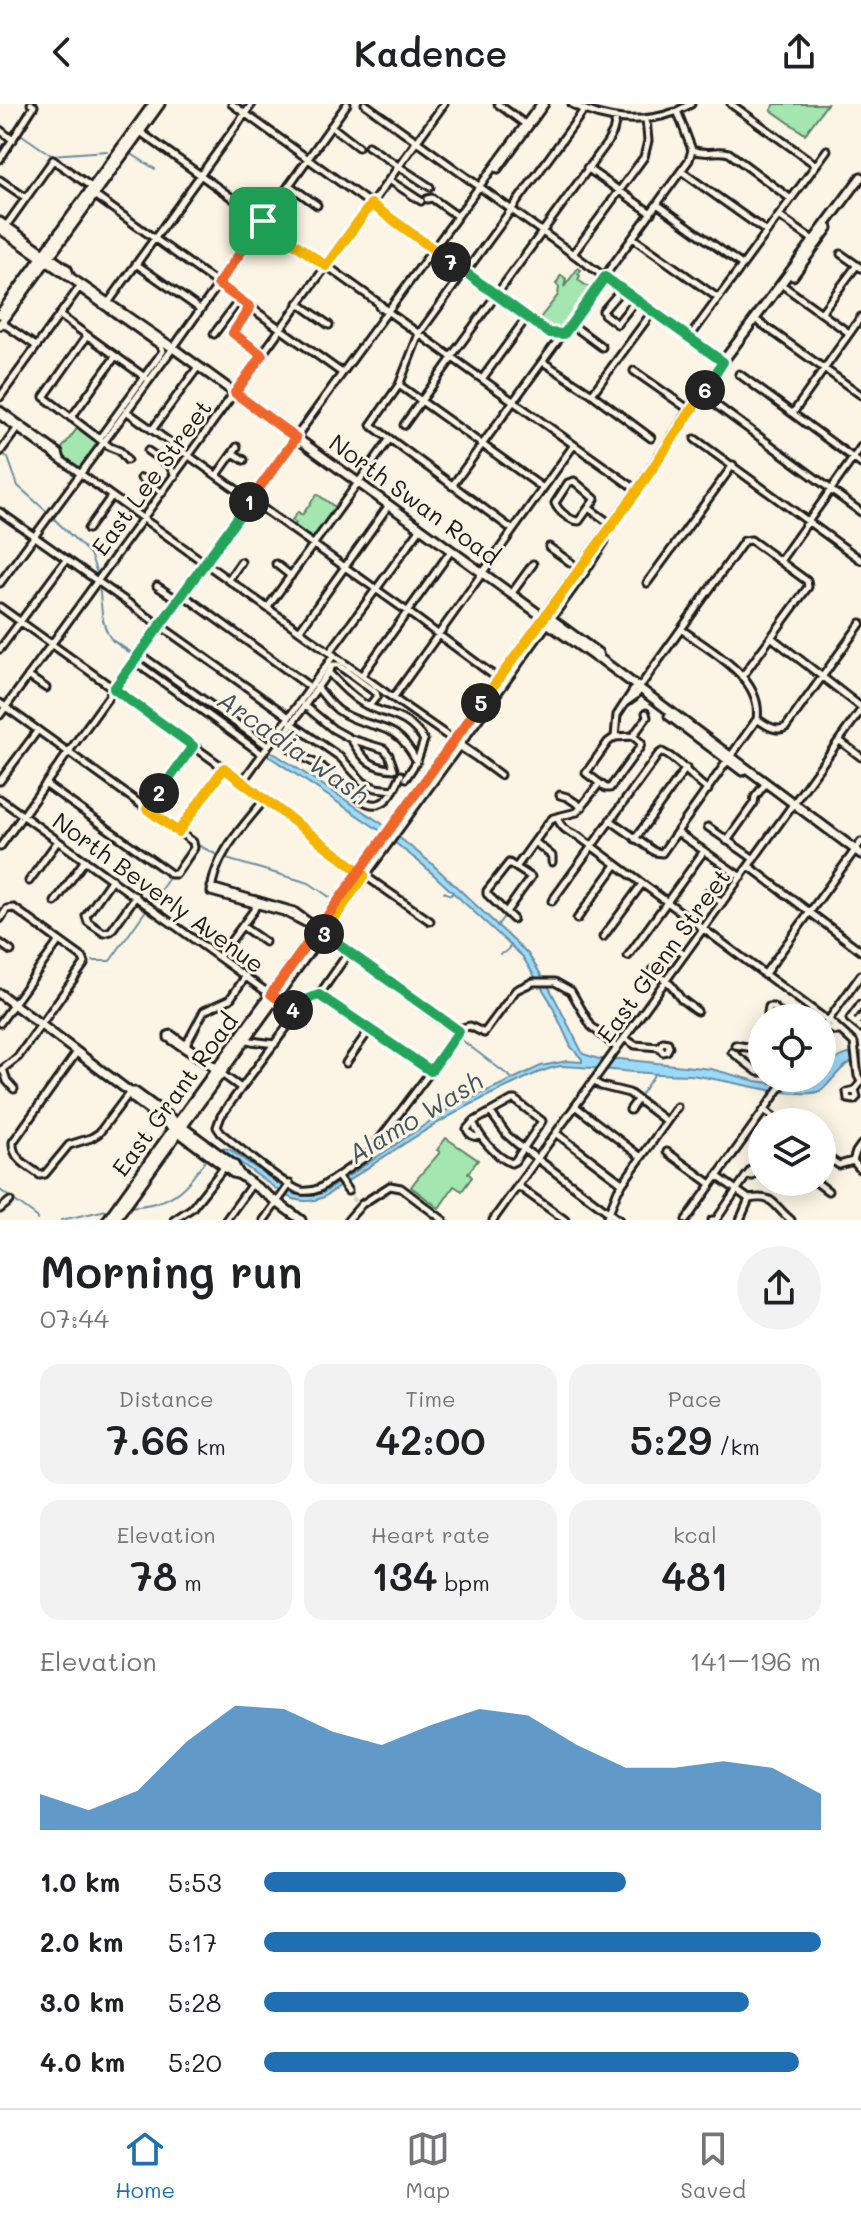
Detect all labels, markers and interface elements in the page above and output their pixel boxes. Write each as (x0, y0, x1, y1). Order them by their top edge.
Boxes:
text: Kadence (354, 29, 507, 76)
icon: back (40, 30, 84, 74)
icon: share (777, 30, 821, 74)
pin (229, 187, 297, 255)
icon: arrive (241, 199, 285, 243)
pin: 7 (431, 242, 471, 282)
text: 7 (445, 247, 457, 276)
pin: 6 (685, 370, 725, 410)
text: 6 (698, 375, 712, 404)
street label: East Lee Street (84, 393, 218, 561)
street label: North Swan Road (324, 427, 506, 571)
pin: 1 (229, 482, 269, 522)
text: 1 (244, 487, 254, 516)
water label: Arcadia Wash (211, 682, 377, 812)
pin: 5 (461, 683, 501, 723)
text: 5 (475, 688, 487, 717)
pin: 2 (139, 773, 179, 813)
text: 2 (153, 778, 165, 807)
street label: North Beverly Avenue (47, 805, 271, 979)
street label: East Glenn Street (589, 862, 737, 1048)
pin: 3 (304, 914, 344, 954)
text: 3 (317, 919, 331, 948)
pin: 4 (273, 990, 313, 1030)
text: 4 (286, 995, 300, 1024)
map controls (748, 1004, 836, 1196)
button: locate (748, 1004, 836, 1092)
street label: East Grant Road (104, 1006, 244, 1182)
water label: Alamo Wash (341, 1063, 489, 1171)
button: layers (748, 1108, 836, 1196)
text: Morning run (40, 1242, 303, 1299)
button: share (737, 1246, 821, 1330)
text: 07:44 (40, 1301, 109, 1335)
text: Distance (119, 1384, 214, 1413)
text: Time (405, 1384, 456, 1413)
text: Pace (668, 1384, 722, 1413)
text: 7.66 (107, 1413, 189, 1465)
text: 42:00 (375, 1413, 486, 1465)
text: 5:29 (630, 1413, 712, 1465)
text: km (189, 1432, 226, 1461)
text: /km (712, 1432, 760, 1461)
text: Elevation (117, 1520, 216, 1549)
text: Heart rate (371, 1520, 490, 1549)
text: kcal (673, 1520, 717, 1549)
text: 78 (130, 1549, 177, 1601)
text: 134 (371, 1549, 438, 1601)
text: 481 (661, 1549, 728, 1601)
text: m (177, 1568, 202, 1597)
text: bpm (438, 1568, 490, 1597)
text: Elevation (40, 1644, 157, 1678)
text: 141–196 m (689, 1644, 821, 1678)
text: 1.0 km (40, 1865, 120, 1899)
text: 5:53 (168, 1865, 222, 1899)
text: 2.0 km (40, 1925, 123, 1959)
text: 5:17 (168, 1925, 217, 1959)
text: 3.0 km (40, 1985, 124, 2019)
text: 5:28 (168, 1985, 221, 2019)
text: 4.0 km (40, 2045, 125, 2079)
text: 5:20 (168, 2045, 222, 2079)
tab: Home (115, 2127, 175, 2204)
tab: Map (405, 2127, 450, 2204)
tab: Saved (681, 2127, 746, 2204)

